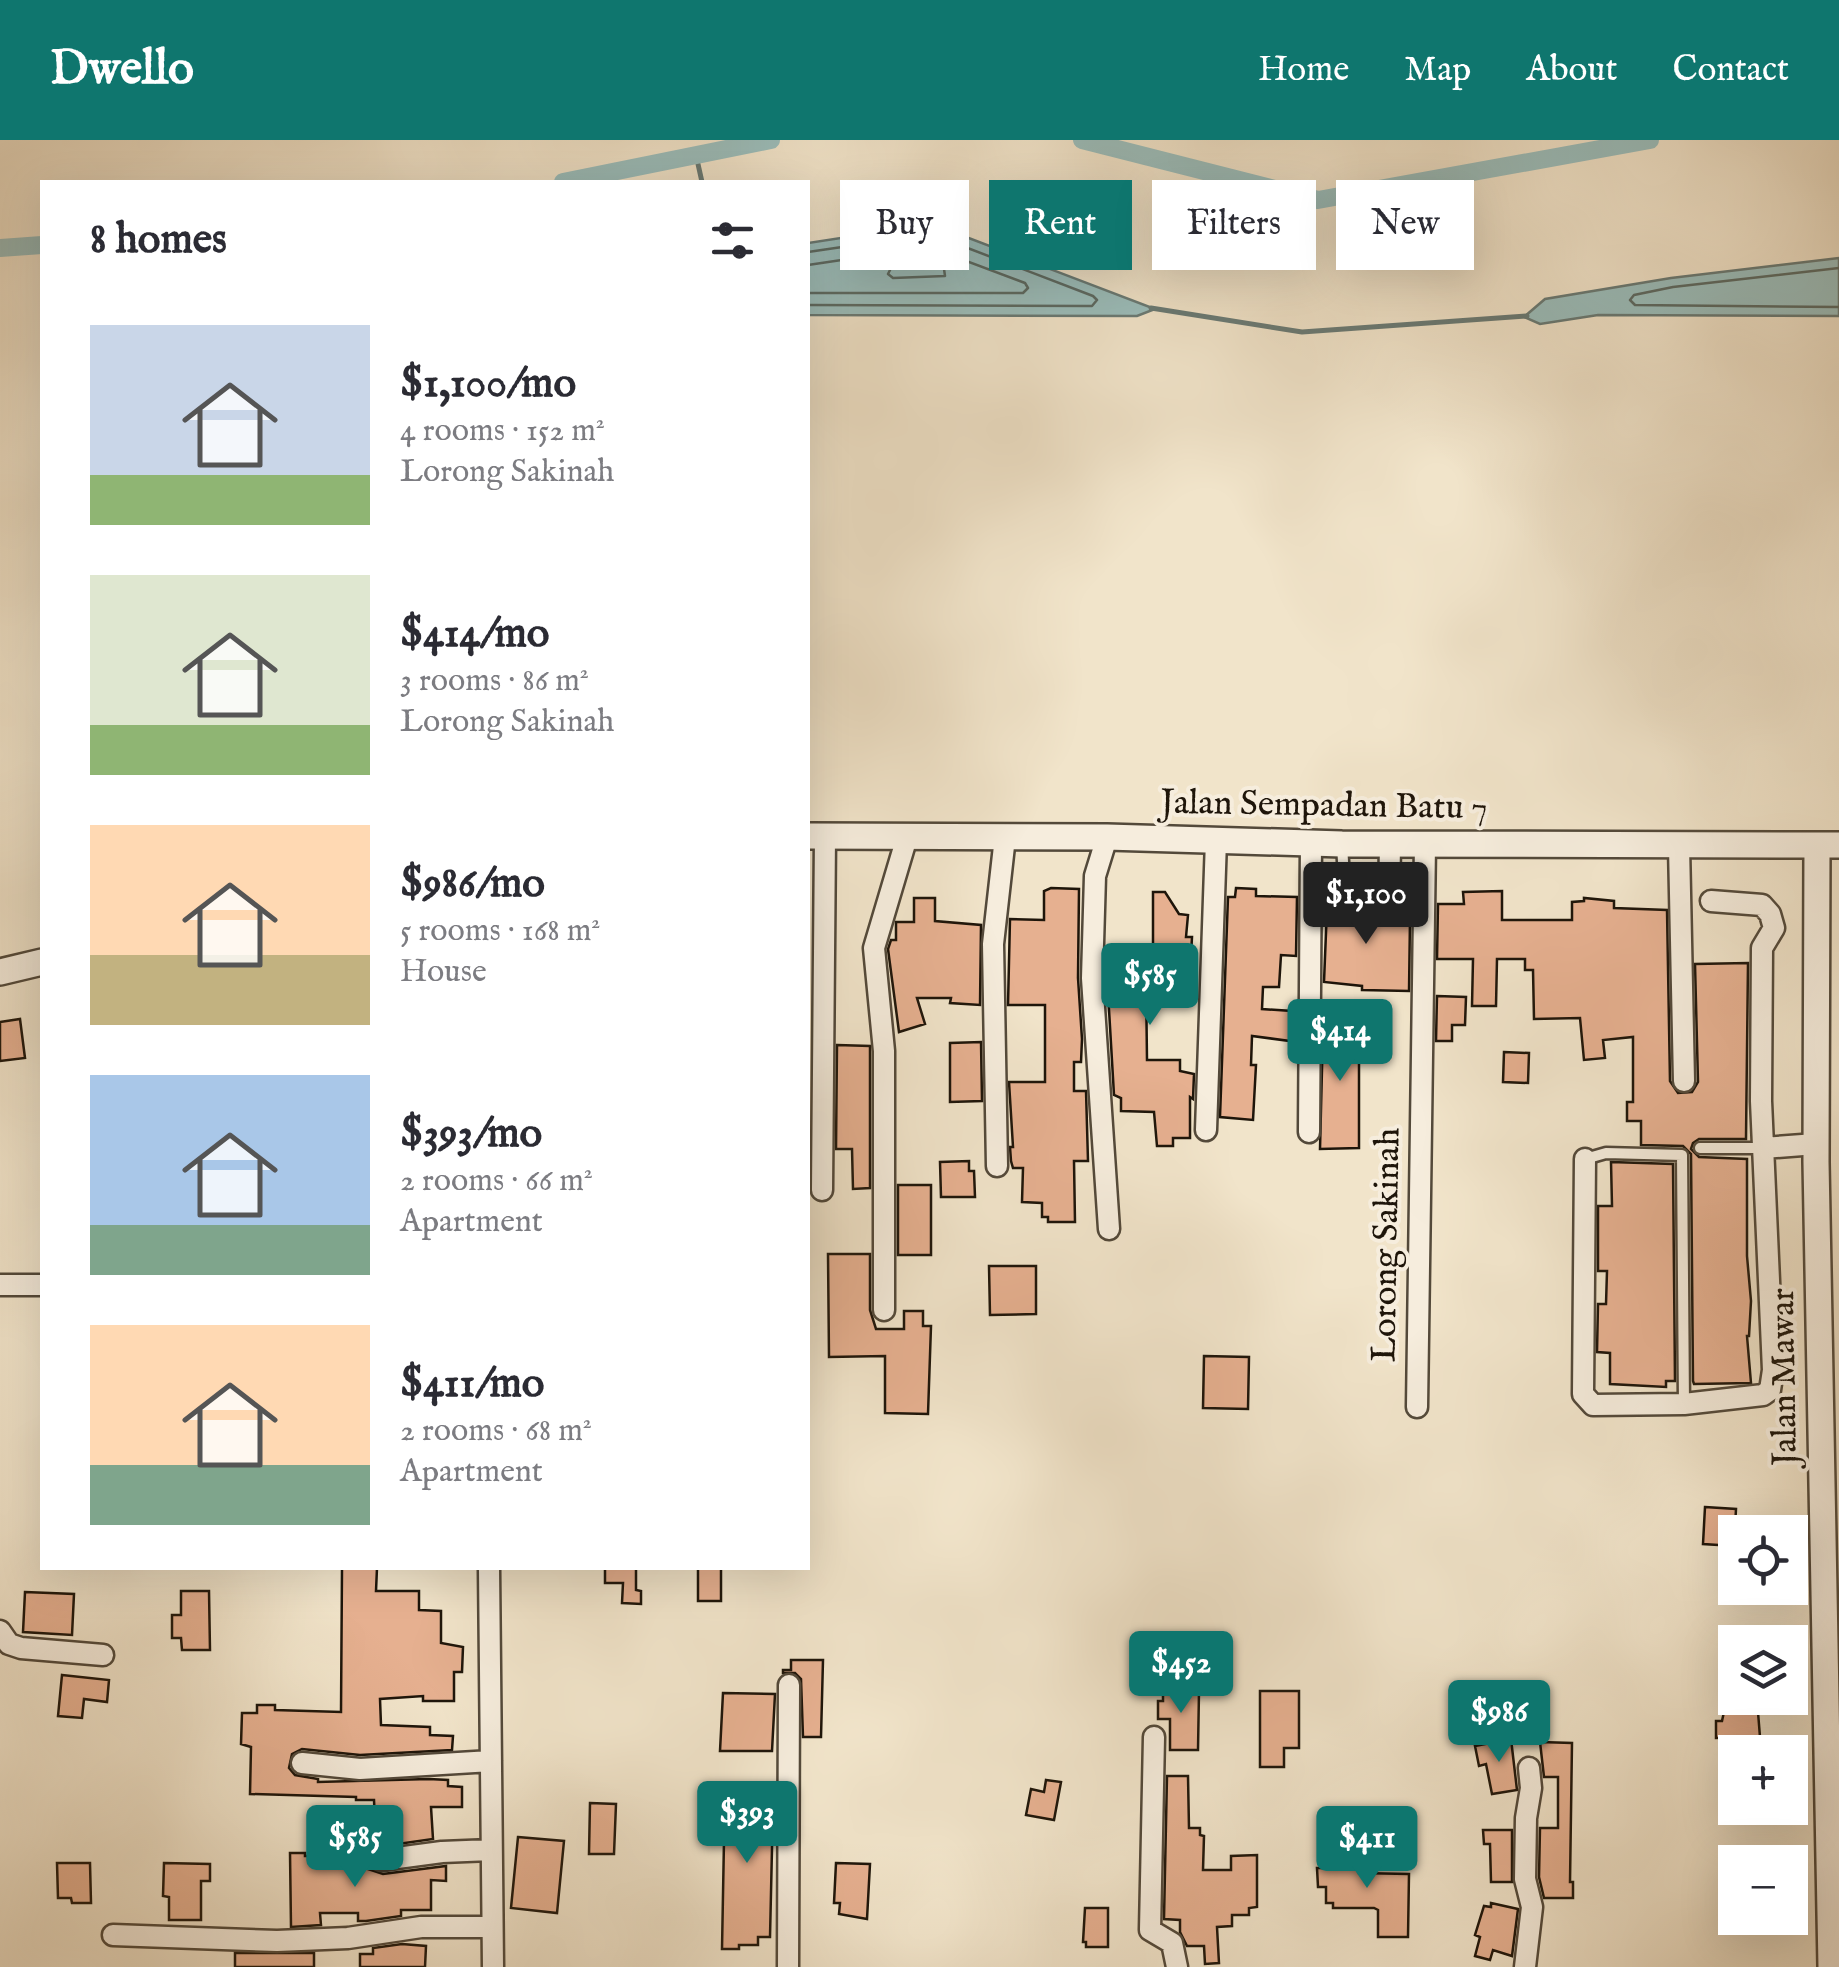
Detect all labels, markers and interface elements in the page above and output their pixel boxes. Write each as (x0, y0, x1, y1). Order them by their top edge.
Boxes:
text: Dwello (50, 40, 194, 100)
text: Home (1258, 48, 1349, 93)
text: Map (1404, 48, 1471, 93)
text: About (1526, 48, 1618, 93)
text: Contact (1673, 48, 1789, 93)
chip: Buy (840, 180, 969, 270)
chip: Rent (989, 180, 1132, 270)
chip: Filters (1152, 180, 1316, 270)
chip: New (1336, 180, 1474, 270)
icon: filters (705, 213, 760, 268)
text: 8 homes (90, 214, 227, 267)
text: $1,100/mo (400, 358, 576, 411)
icon: home (170, 365, 290, 485)
text: 4 rooms · 152 m² (400, 411, 605, 452)
text: Lorong Sakinah (400, 452, 614, 493)
text: $414/mo (400, 608, 549, 661)
icon: home (170, 615, 290, 735)
text: 3 rooms · 86 m² (400, 661, 589, 702)
text: Lorong Sakinah (400, 702, 614, 743)
street label: Jalan Sempadan Batu 7 (1156, 781, 1488, 831)
text: $986/mo (400, 858, 545, 911)
pin: $1,100 (1285, 862, 1447, 947)
icon: home (170, 865, 290, 985)
text: $1,100 (1325, 874, 1407, 915)
text: 5 rooms · 168 m² (400, 911, 600, 952)
pin: $585 (1091, 943, 1209, 1028)
text: House (400, 952, 487, 993)
text: $585 (1123, 955, 1177, 996)
pin: $414 (1281, 999, 1399, 1084)
text: $414 (1309, 1011, 1371, 1052)
text: $393/mo (400, 1108, 542, 1161)
icon: home (170, 1115, 290, 1235)
street label: Lorong Sakinah (1362, 1127, 1412, 1363)
text: 2 rooms · 66 m² (400, 1161, 593, 1202)
text: Apartment (400, 1202, 543, 1243)
street label: Jalan Mawar (1761, 1287, 1809, 1470)
text: $411/mo (400, 1358, 544, 1411)
icon: home (170, 1365, 290, 1485)
text: 2 rooms · 68 m² (400, 1411, 592, 1452)
text: Apartment (400, 1452, 543, 1493)
map controls (1718, 1515, 1808, 1935)
button: locate (1718, 1515, 1808, 1605)
button: layers (1718, 1625, 1808, 1715)
pin: $452 (1122, 1631, 1240, 1716)
text: $452 (1151, 1643, 1211, 1684)
pin: $986 (1440, 1680, 1558, 1765)
text: $986 (1470, 1692, 1528, 1733)
button: + (1718, 1735, 1808, 1825)
pin: $393 (688, 1781, 806, 1866)
text: $393 (719, 1793, 775, 1834)
pin: $585 (296, 1805, 414, 1890)
pin: $411 (1308, 1806, 1426, 1891)
text: $585 (328, 1817, 382, 1858)
text: $411 (1338, 1818, 1396, 1859)
button: − (1718, 1845, 1808, 1935)

